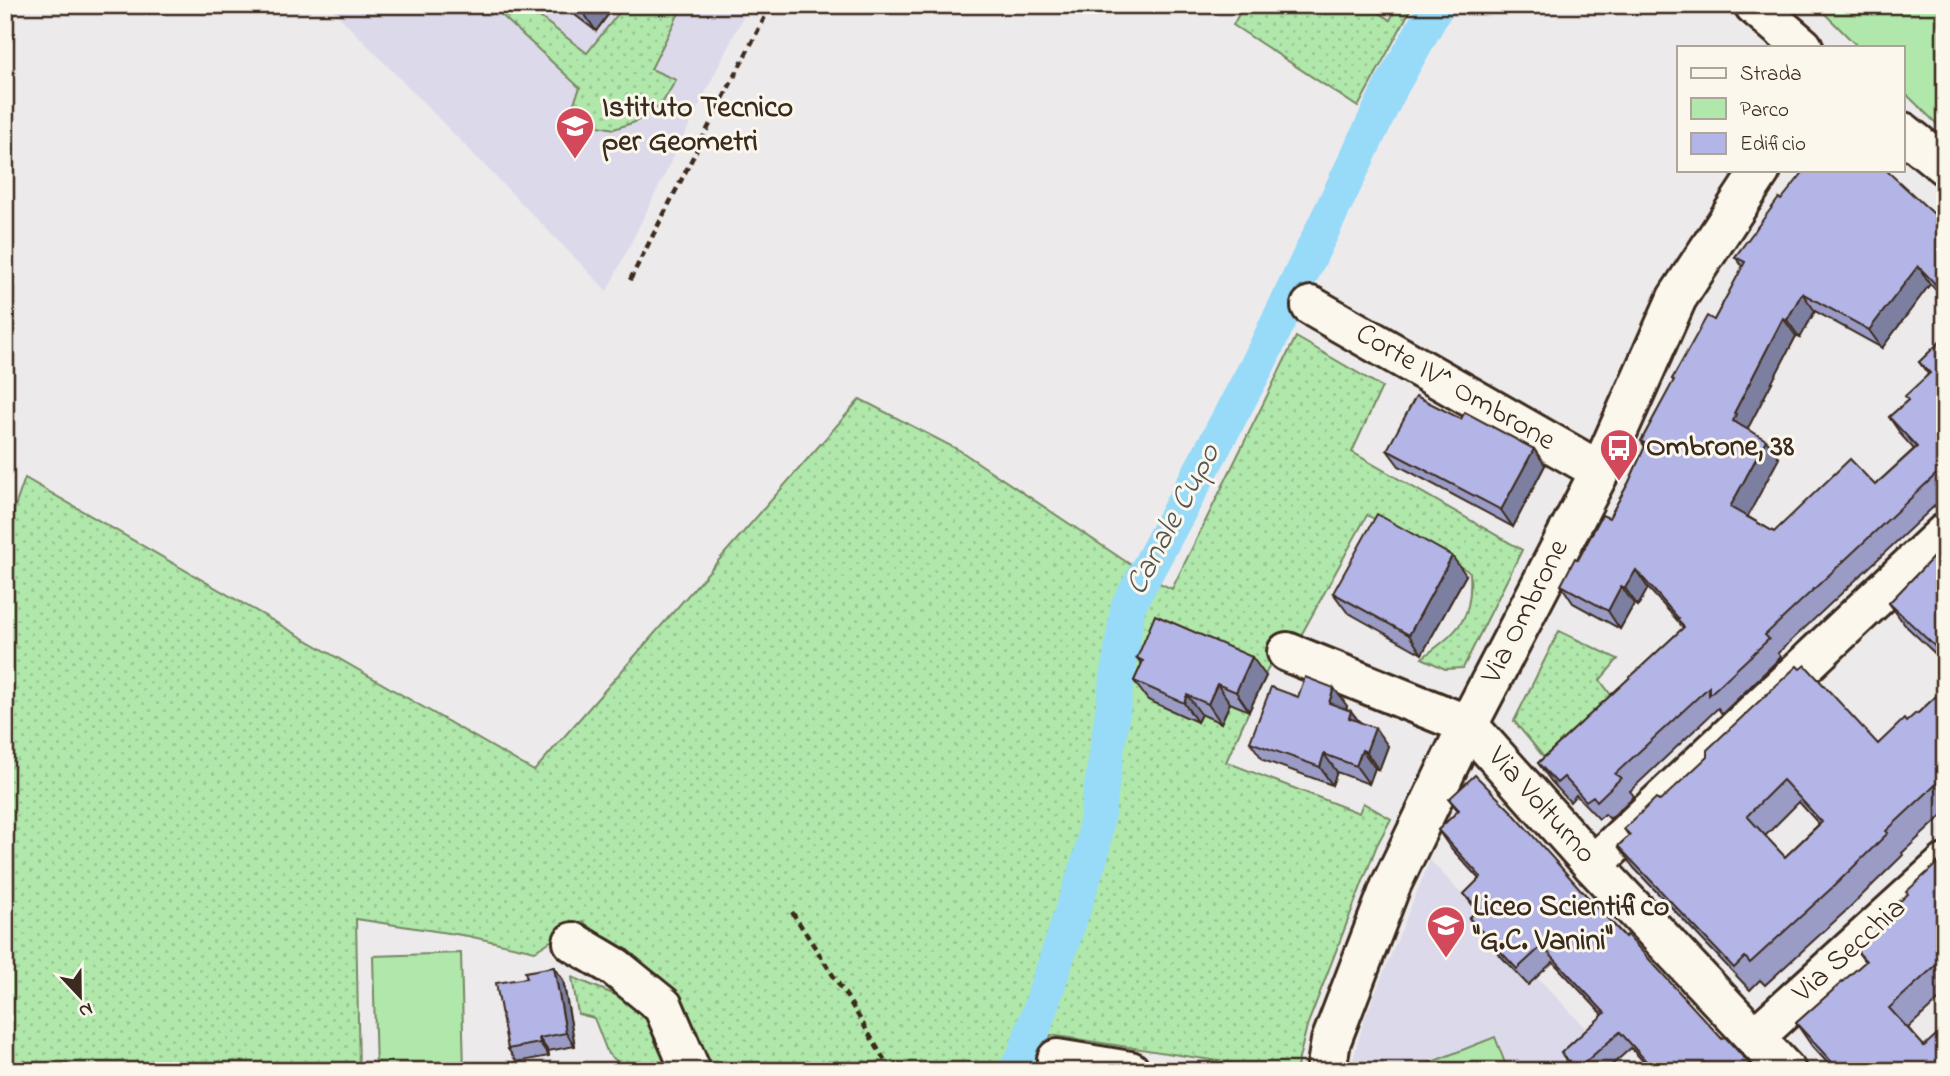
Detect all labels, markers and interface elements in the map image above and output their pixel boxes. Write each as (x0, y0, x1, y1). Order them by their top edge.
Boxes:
legend (1677, 46, 1904, 172)
text: Strada (1740, 60, 1802, 90)
place label: Istituto Tecnico per Geometri (602, 87, 793, 165)
text: Parco (1740, 96, 1789, 126)
school or university icon: Istituto Tecnico per Geometri (554, 105, 596, 160)
text: Edificio (1740, 130, 1806, 160)
street label: Corte IV^ Ombrone (1347, 313, 1564, 463)
place label: Ombrone, 38 (1646, 426, 1794, 470)
bus stop icon: Ombrone, 38 (1598, 427, 1640, 482)
water label: Canale Cupo (1114, 435, 1234, 604)
street label: Via Ombrone (1470, 532, 1581, 693)
street label: Via Volturno (1475, 737, 1606, 875)
place label: Liceo Scientifico "G.C. Vanini" (1472, 886, 1669, 964)
street label: Via Secchia (1783, 888, 1917, 1015)
school or university icon: Liceo Scientifico "G.C. Vanini" (1425, 904, 1467, 959)
north arrow (46, 960, 116, 1030)
text: N (74, 995, 96, 1024)

